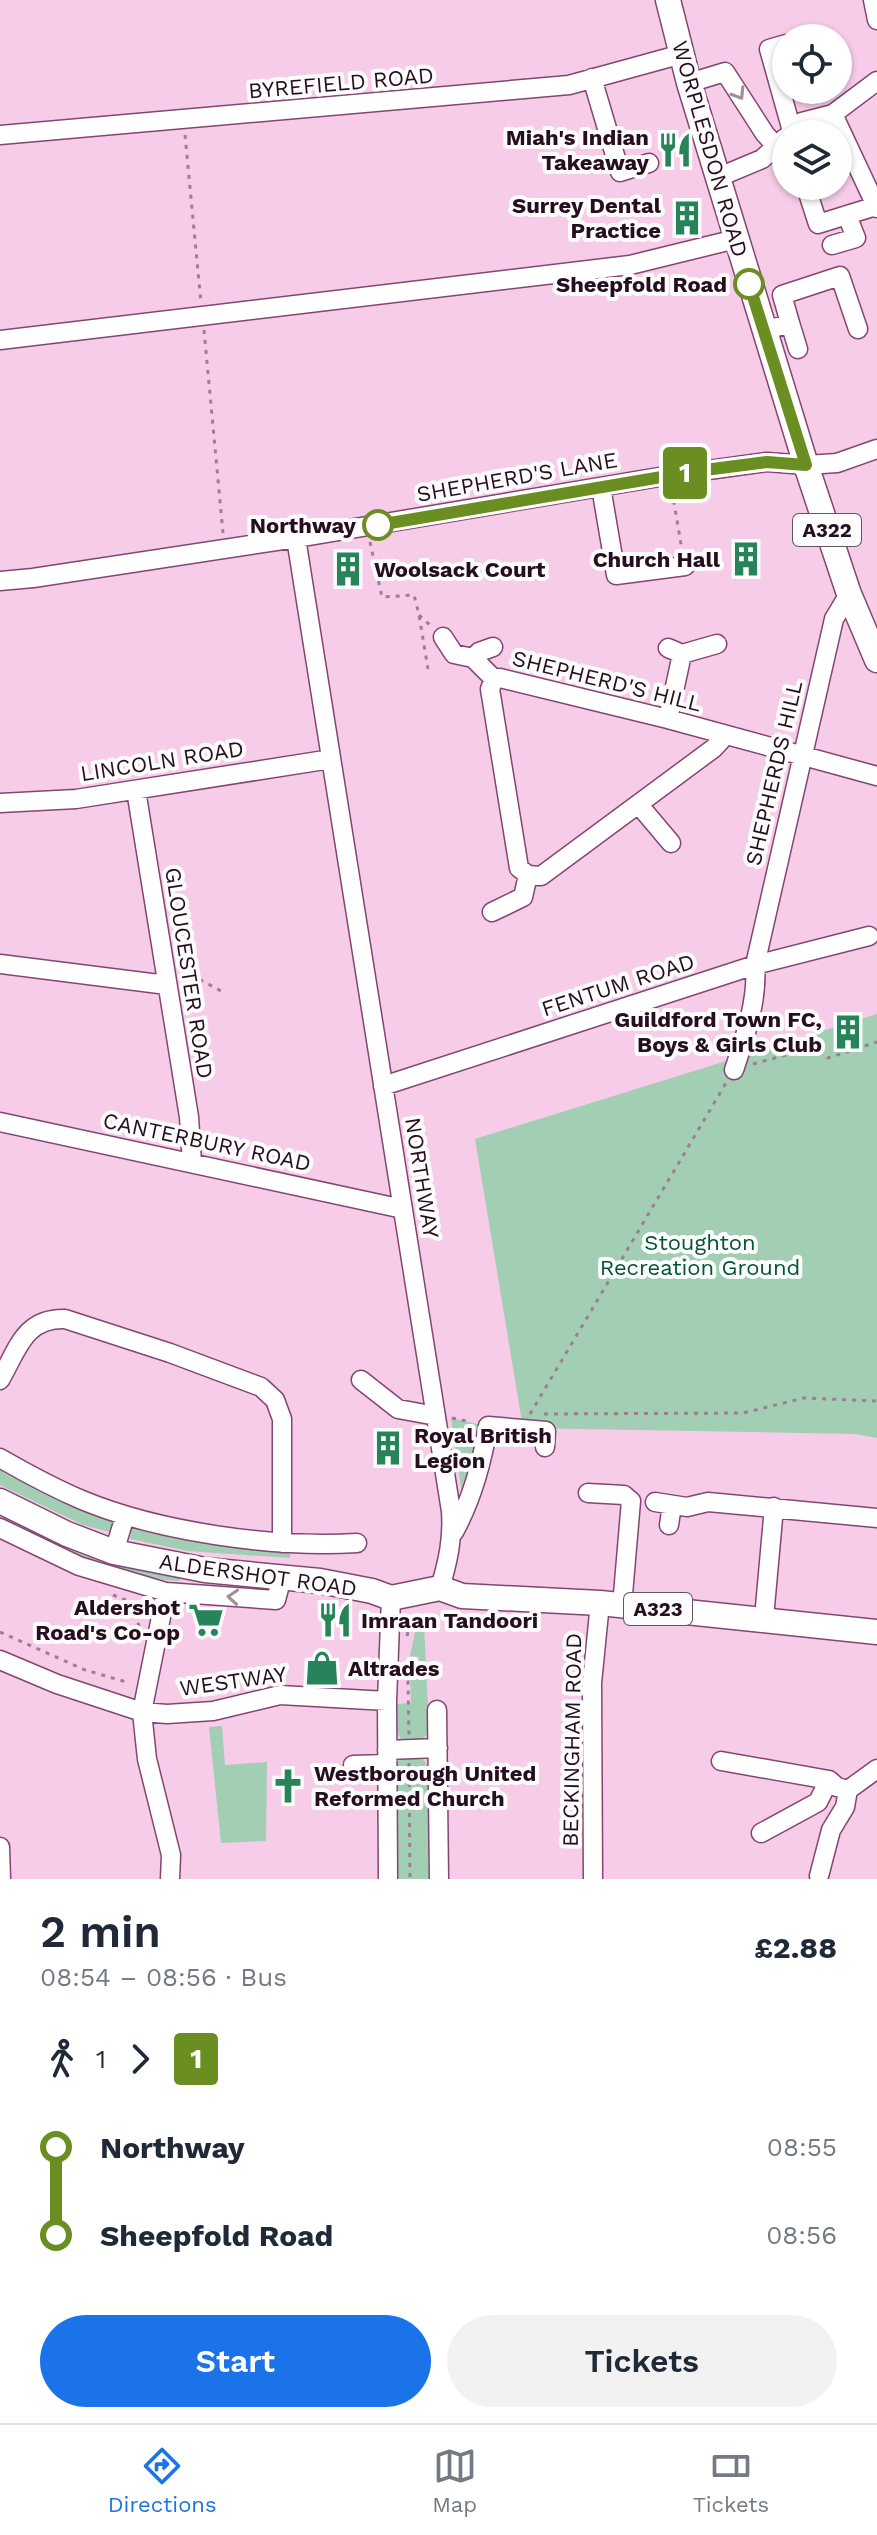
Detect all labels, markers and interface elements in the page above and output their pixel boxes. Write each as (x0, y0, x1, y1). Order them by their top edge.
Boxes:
map controls (772, 24, 852, 200)
button: locate (772, 24, 852, 104)
street label: WORPLESDON ROAD (667, 38, 753, 260)
street label: BYREFIELD ROAD (247, 62, 435, 104)
one-way arrow (730, 85, 745, 100)
button: layers (772, 120, 852, 200)
place label: Miah's Indian Takeaway (506, 125, 650, 175)
restaurant icon: Miah's Indian Takeaway (656, 131, 694, 169)
place label: Surrey Dental Practice (512, 193, 662, 243)
building icon: Surrey Dental Practice (668, 199, 706, 237)
marker: Sheepfold Road (734, 269, 764, 299)
place label: Sheepfold Road (556, 272, 727, 297)
street label: SHEPHERD'S LANE (415, 447, 619, 507)
line badge: 1 (659, 447, 711, 499)
text: 1 (679, 456, 691, 489)
marker: Northway (363, 510, 393, 540)
place label: Northway (250, 513, 357, 538)
road number: A322 (793, 514, 861, 546)
building icon: Church Hall (727, 540, 765, 578)
place label: Church Hall (593, 547, 721, 572)
building icon: Woolsack Court (329, 550, 367, 588)
place label: Woolsack Court (374, 557, 546, 582)
street label: SHEPHERD'S HILL (510, 645, 704, 717)
street label: SHEPHERDS HILL (741, 678, 807, 868)
street label: LINCOLN ROAD (79, 736, 245, 786)
street label: GLOUCESTER ROAD (160, 866, 218, 1080)
street label: FENTUM ROAD (538, 948, 698, 1022)
place label: Guildford Town FC, Boys & Girls Club (614, 1007, 822, 1057)
building icon: Guildford Town FC, Boys & Girls Club (829, 1013, 867, 1051)
street label: CANTERBURY ROAD (101, 1108, 313, 1176)
street label: NORTHWAY (400, 1116, 444, 1241)
park label: Stoughton Recreation Ground (600, 1230, 800, 1280)
place label: Royal British Legion (414, 1423, 552, 1473)
building icon: Royal British Legion (369, 1429, 407, 1467)
street label: ALDERSHOT ROAD (157, 1549, 359, 1601)
one-way arrow (226, 1589, 239, 1606)
road number: A323 (624, 1593, 692, 1625)
place label: Aldershot Road's Co-op (35, 1595, 180, 1645)
supermarket icon: Aldershot Road's Co-op (187, 1601, 225, 1639)
restaurant icon: Imraan Tandoori (316, 1601, 354, 1639)
place label: Imraan Tandoori (361, 1608, 538, 1633)
street label: BECKINGHAM ROAD (558, 1633, 586, 1847)
shop icon: Altrades (303, 1649, 341, 1687)
place label: Altrades (348, 1656, 440, 1681)
street label: WESTWAY (178, 1661, 289, 1701)
place label: Westborough United Reformed Church (314, 1761, 536, 1811)
church icon: Westborough United Reformed Church (269, 1767, 307, 1805)
text: 2 min (40, 1906, 161, 1958)
text: £2.88 (754, 1930, 837, 1965)
text: 08:54 – 08:56 · Bus (40, 1962, 287, 1992)
icon: walk (40, 2037, 84, 2081)
icon: forward (118, 2037, 162, 2081)
text: 1 (190, 2042, 202, 2075)
text: 1 (96, 2044, 106, 2074)
text: Northway (100, 2130, 245, 2165)
text: 08:55 (767, 2132, 837, 2162)
text: Sheepfold Road (100, 2218, 333, 2253)
text: 08:56 (766, 2220, 837, 2250)
button: Start (40, 2315, 431, 2407)
button: Tickets (447, 2315, 837, 2407)
tab: Directions (108, 2444, 217, 2517)
tab: Map (432, 2444, 477, 2517)
tab: Tickets (693, 2444, 769, 2517)

